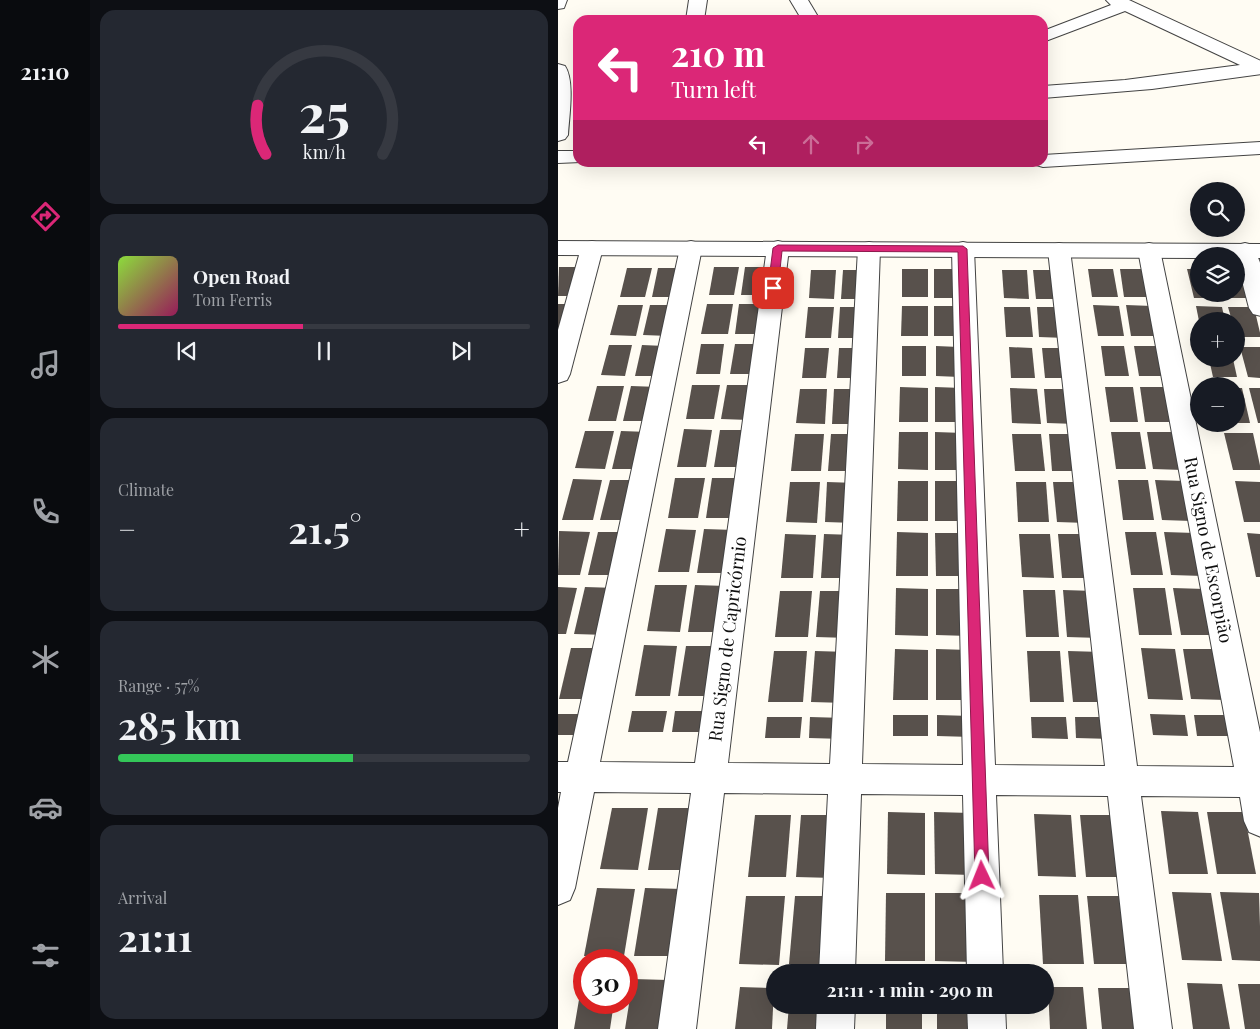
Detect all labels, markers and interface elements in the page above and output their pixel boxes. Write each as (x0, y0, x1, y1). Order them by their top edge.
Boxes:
text: 210 m (671, 29, 765, 76)
icon: left (588, 35, 653, 100)
text: 21:10 (21, 56, 69, 86)
text: Turn left (671, 74, 756, 104)
text: 25 (298, 77, 350, 146)
icon: left (744, 130, 772, 158)
icon: ahead (797, 130, 825, 158)
icon: right (850, 130, 878, 158)
text: km/h (303, 140, 346, 163)
map controls (1190, 182, 1245, 432)
button: search (1190, 182, 1245, 237)
icon: directions (28, 199, 63, 234)
button: layers (1190, 247, 1245, 302)
text: Open Road (193, 263, 290, 289)
pin (752, 267, 794, 309)
icon: arrive (759, 274, 787, 302)
text: Tom Ferris (193, 289, 272, 310)
button: + (1190, 312, 1245, 367)
icon: previous (173, 337, 201, 365)
icon: pause (310, 337, 338, 365)
icon: next (447, 337, 475, 365)
icon: music (28, 347, 63, 382)
button: − (1190, 377, 1245, 432)
street label: Rua Signo de Escorpião (1179, 455, 1239, 645)
text: Climate (118, 479, 174, 500)
icon: phone (28, 494, 63, 529)
text: 21.5° (288, 503, 361, 554)
text: − (118, 510, 136, 547)
text: + (514, 510, 530, 547)
street label: Rua Signo de Capricórnio (703, 535, 752, 743)
icon: climate (28, 642, 63, 677)
text: Range · 57% (118, 675, 199, 696)
text: 285 km (118, 699, 241, 750)
icon: car (28, 790, 63, 825)
position arrow (955, 849, 1007, 901)
text: Arrival (118, 887, 167, 908)
text: 21:11 (118, 911, 193, 962)
icon: filters (28, 938, 63, 973)
speed limit sign: 30 (573, 949, 638, 1014)
text: 21:11 · 1 min · 290 m (827, 976, 993, 1002)

